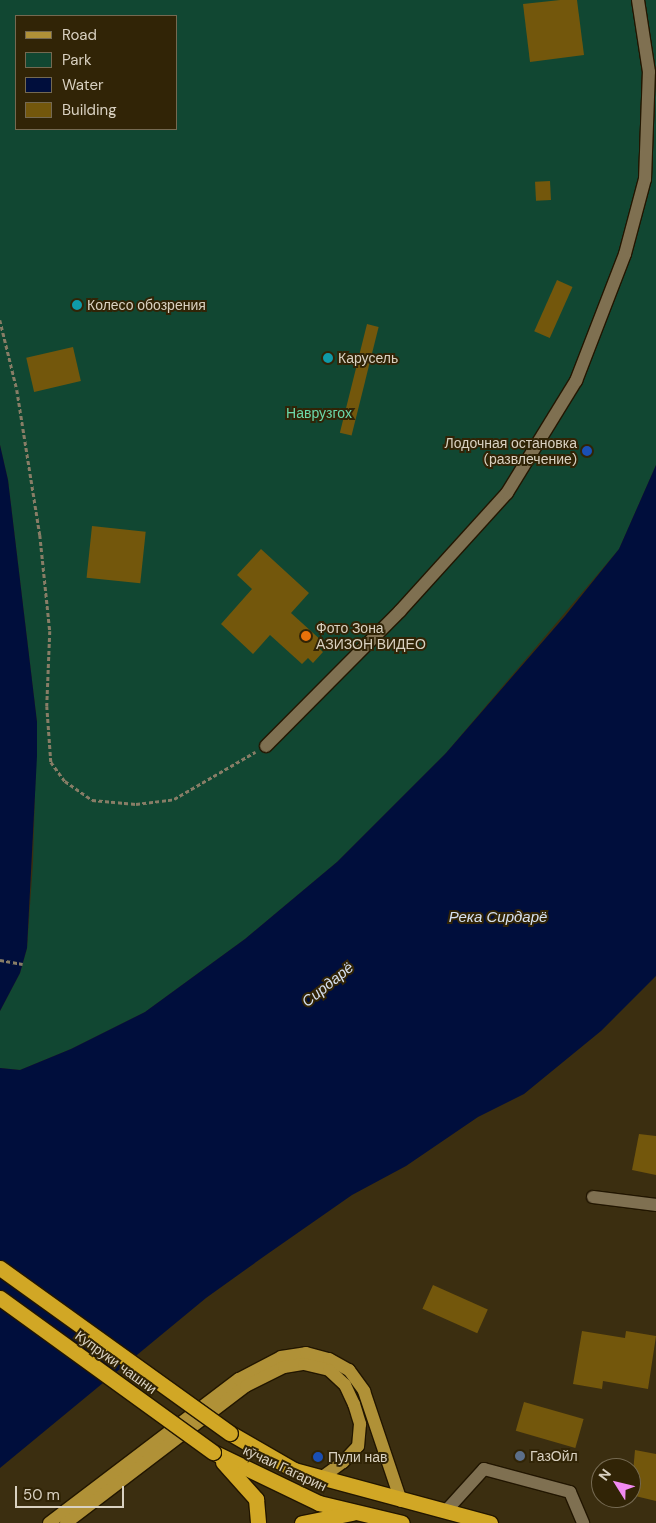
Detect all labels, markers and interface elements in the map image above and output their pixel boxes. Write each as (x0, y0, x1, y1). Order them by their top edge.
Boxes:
legend (15, 15, 178, 130)
text: Road (62, 25, 97, 45)
text: Park (62, 50, 92, 70)
text: Water (62, 75, 103, 95)
text: Building (62, 100, 117, 120)
place label: Колесо обозрения (87, 297, 206, 313)
marker: Колесо обозрения (71, 299, 83, 311)
place label: Карусель (338, 350, 398, 366)
marker: Карусель (322, 352, 334, 364)
park label: Наврузгох (286, 405, 352, 421)
place label: Лодочная остановка (развлечение) (445, 435, 577, 468)
marker: Лодочная остановка (развлечение) (581, 445, 593, 457)
place label: Фото Зона АЗИЗОН ВИДЕО (316, 620, 426, 652)
marker: Фото Зона АЗИЗОН ВИДЕО (300, 630, 312, 642)
water label: Река Сирдарё (449, 909, 547, 927)
water label: Сирдарё (299, 959, 357, 1011)
street label: Купруки чашни (72, 1327, 160, 1397)
street label: кӯчаи Гагарин (241, 1441, 329, 1495)
place label: ГазОйл (530, 1448, 578, 1464)
place label: Пули нав (328, 1449, 387, 1465)
marker: ГазОйл (514, 1450, 526, 1462)
marker: Пули нав (312, 1451, 324, 1463)
north arrow (591, 1458, 641, 1508)
text: N (594, 1465, 615, 1484)
scale bar (18, 1476, 126, 1508)
text: 50 m (23, 1485, 60, 1505)

